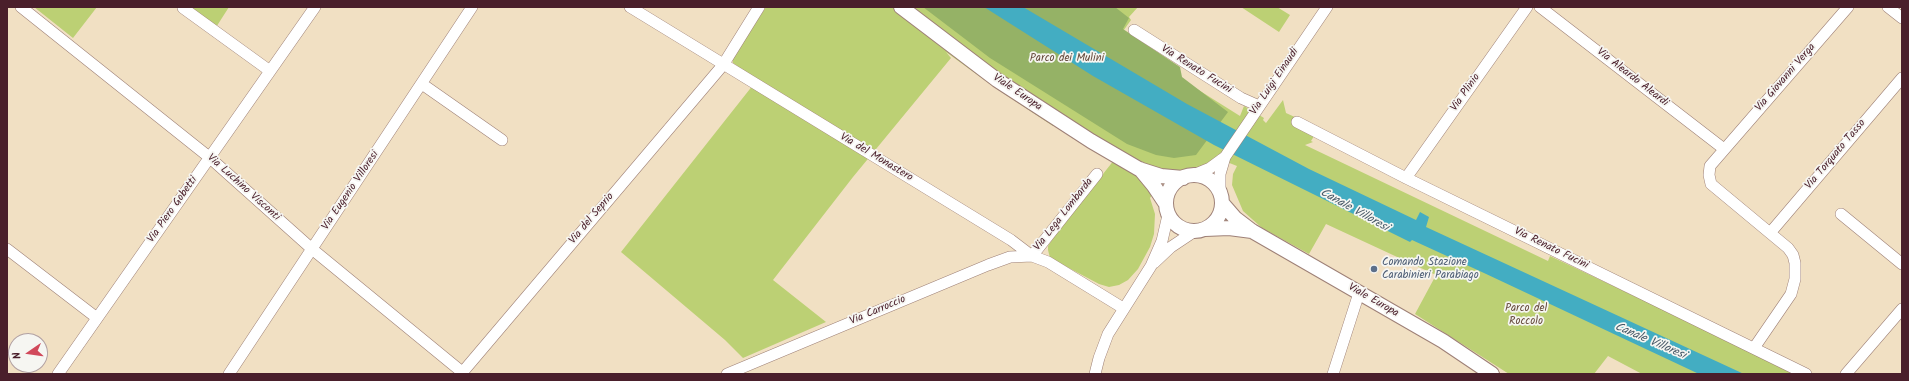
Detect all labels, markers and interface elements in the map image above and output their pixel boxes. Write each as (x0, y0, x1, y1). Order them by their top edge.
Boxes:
street label: Via Giovanni Verga (1753, 41, 1819, 115)
street label: Via Renato Fucini (1158, 43, 1234, 97)
street label: Via Luigi Einaudi (1248, 46, 1302, 118)
street label: Via Aleardo Aleardi (1594, 46, 1670, 110)
park label: Parco dei Mulini (1030, 52, 1104, 66)
street label: Viale Europa (990, 72, 1044, 114)
street label: Via Plinio (1448, 72, 1484, 114)
street label: Via Torquato Tasso (1803, 117, 1869, 193)
street label: Via del Monastero (837, 131, 915, 185)
street label: Via Eugenio Villoresi (320, 149, 382, 233)
street label: Via Luchino Visconti (204, 152, 282, 224)
street label: Via Piero Gobetti (145, 174, 201, 246)
street label: Via Lega Lombarda (1031, 176, 1097, 254)
water label: Canale Villoresi (1317, 186, 1391, 236)
street label: Via del Seprio (567, 191, 617, 247)
street label: Via Renato Fucini (1512, 225, 1590, 273)
place label: Comando Stazione Carabinieri Parabiago (1382, 256, 1479, 282)
marker: Comando Stazione Carabinieri Parabiago (1369, 264, 1379, 274)
street label: Viale Europa (1345, 281, 1401, 321)
street label: Via Carroccio (848, 293, 908, 329)
park label: Parco del Roccolo (1505, 302, 1547, 328)
water label: Canale Villoresi (1612, 321, 1688, 363)
north arrow (8, 333, 48, 373)
text: N (8, 350, 27, 361)

